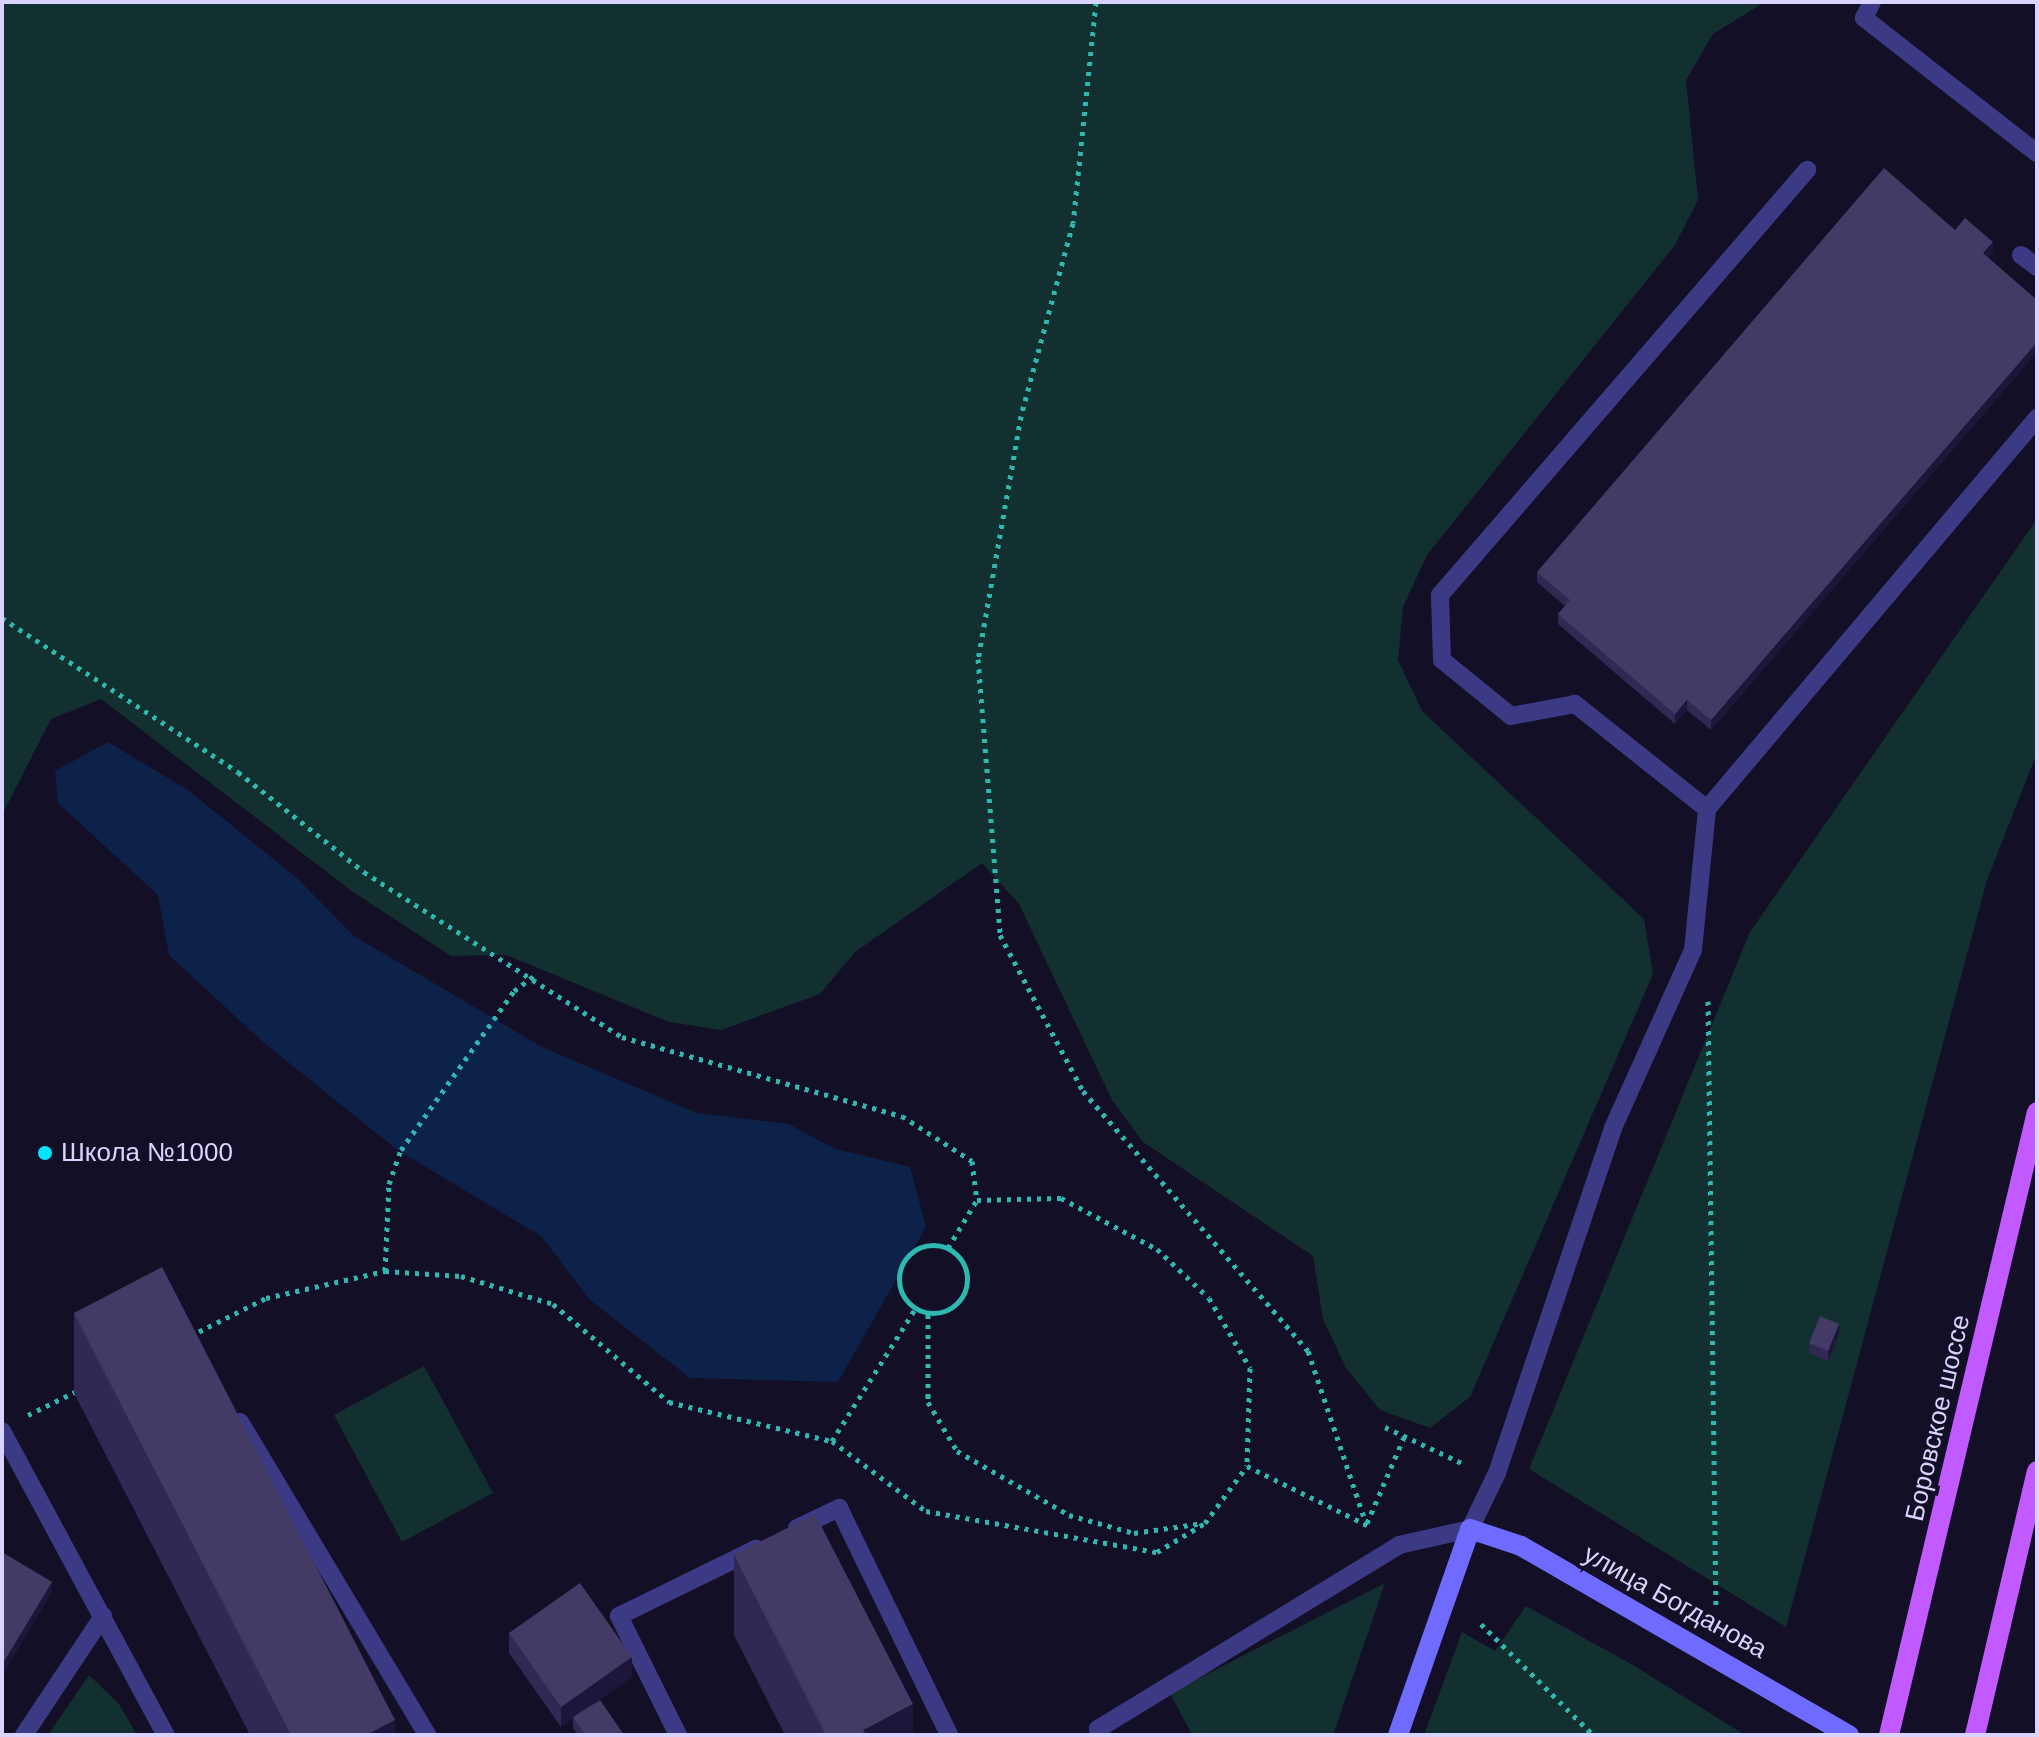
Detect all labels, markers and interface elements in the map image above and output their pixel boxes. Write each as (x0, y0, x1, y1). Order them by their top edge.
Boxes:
place label: Школа №1000 (61, 1137, 233, 1169)
marker: Школа №1000 (36, 1144, 54, 1162)
street label: Боровское шоссе (1899, 1312, 1977, 1524)
street label: улица Богданова (1578, 1539, 1772, 1665)

